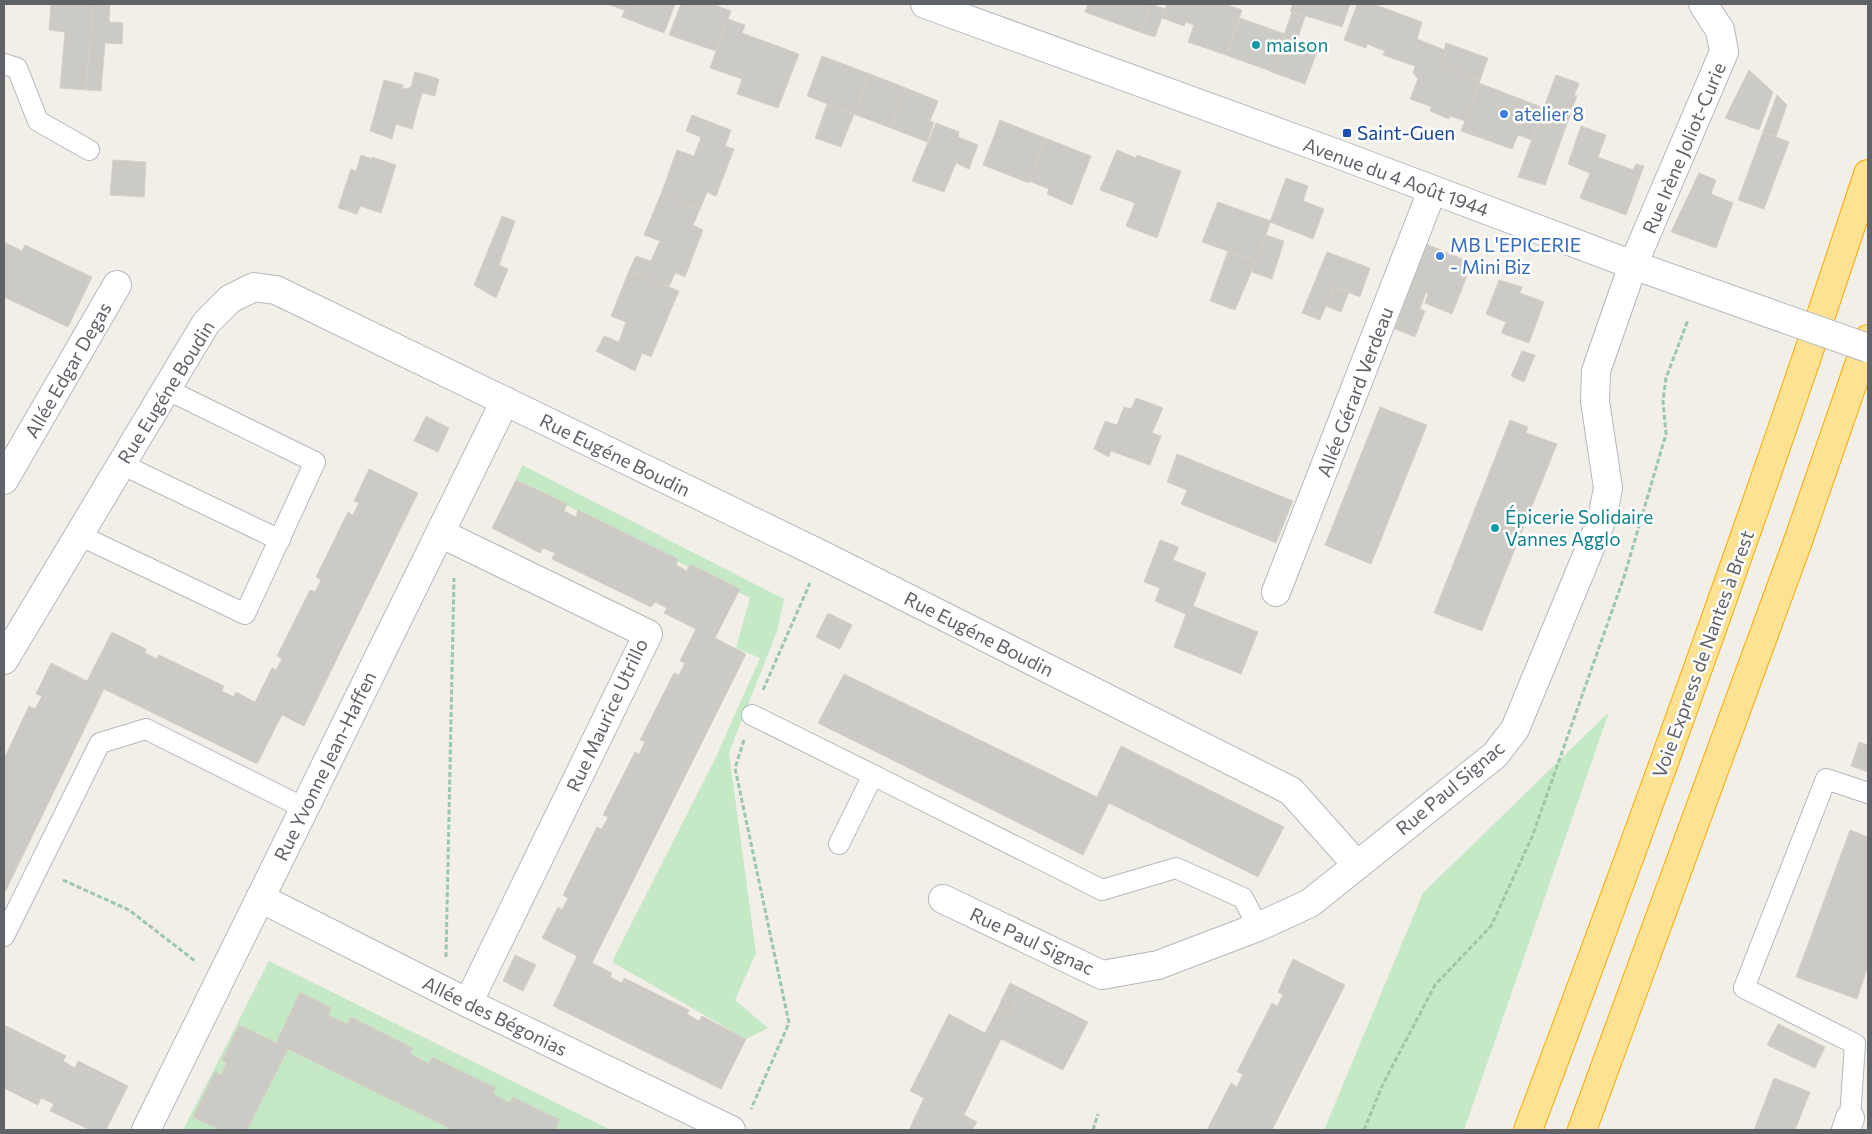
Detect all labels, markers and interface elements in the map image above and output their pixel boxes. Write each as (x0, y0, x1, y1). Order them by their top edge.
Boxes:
place label: maison (1266, 33, 1328, 56)
marker: maison (1250, 39, 1262, 51)
street label: Rue Irène Joliot-Curie (1637, 59, 1730, 237)
place label: atelier 8 (1514, 102, 1584, 125)
marker: atelier 8 (1498, 108, 1510, 120)
place label: Saint-Guen (1357, 121, 1455, 144)
marker: Saint-Guen (1341, 127, 1353, 139)
street label: Avenue du 4 Août 1944 (1300, 132, 1492, 221)
place label: MB L'EPICERIE - Mini Biz (1450, 233, 1581, 278)
marker: MB L'EPICERIE - Mini Biz (1434, 250, 1446, 262)
street label: Allée Edgar Degas (19, 298, 116, 442)
street label: Allée Gérard Verdeau (1312, 304, 1398, 480)
street label: Rue Eugéne Boudin (112, 316, 219, 468)
street label: Rue Eugéne Boudin (536, 408, 694, 501)
place label: Épicerie Solidaire Vannes Agglo (1505, 505, 1653, 550)
marker: Épicerie Solidaire Vannes Agglo (1489, 522, 1501, 534)
street label: Voie Express de Nantes à Brest (1647, 527, 1758, 781)
street label: Rue Eugéne Boudin (901, 586, 1058, 681)
street label: Rue Maurice Utrillo (561, 635, 652, 795)
street label: Rue Yvonne Jean-Haffen (269, 667, 380, 864)
street label: Rue Paul Signac (1391, 736, 1509, 840)
street label: Rue Paul Signac (966, 902, 1098, 979)
street label: Allée des Bégonias (419, 971, 571, 1060)

